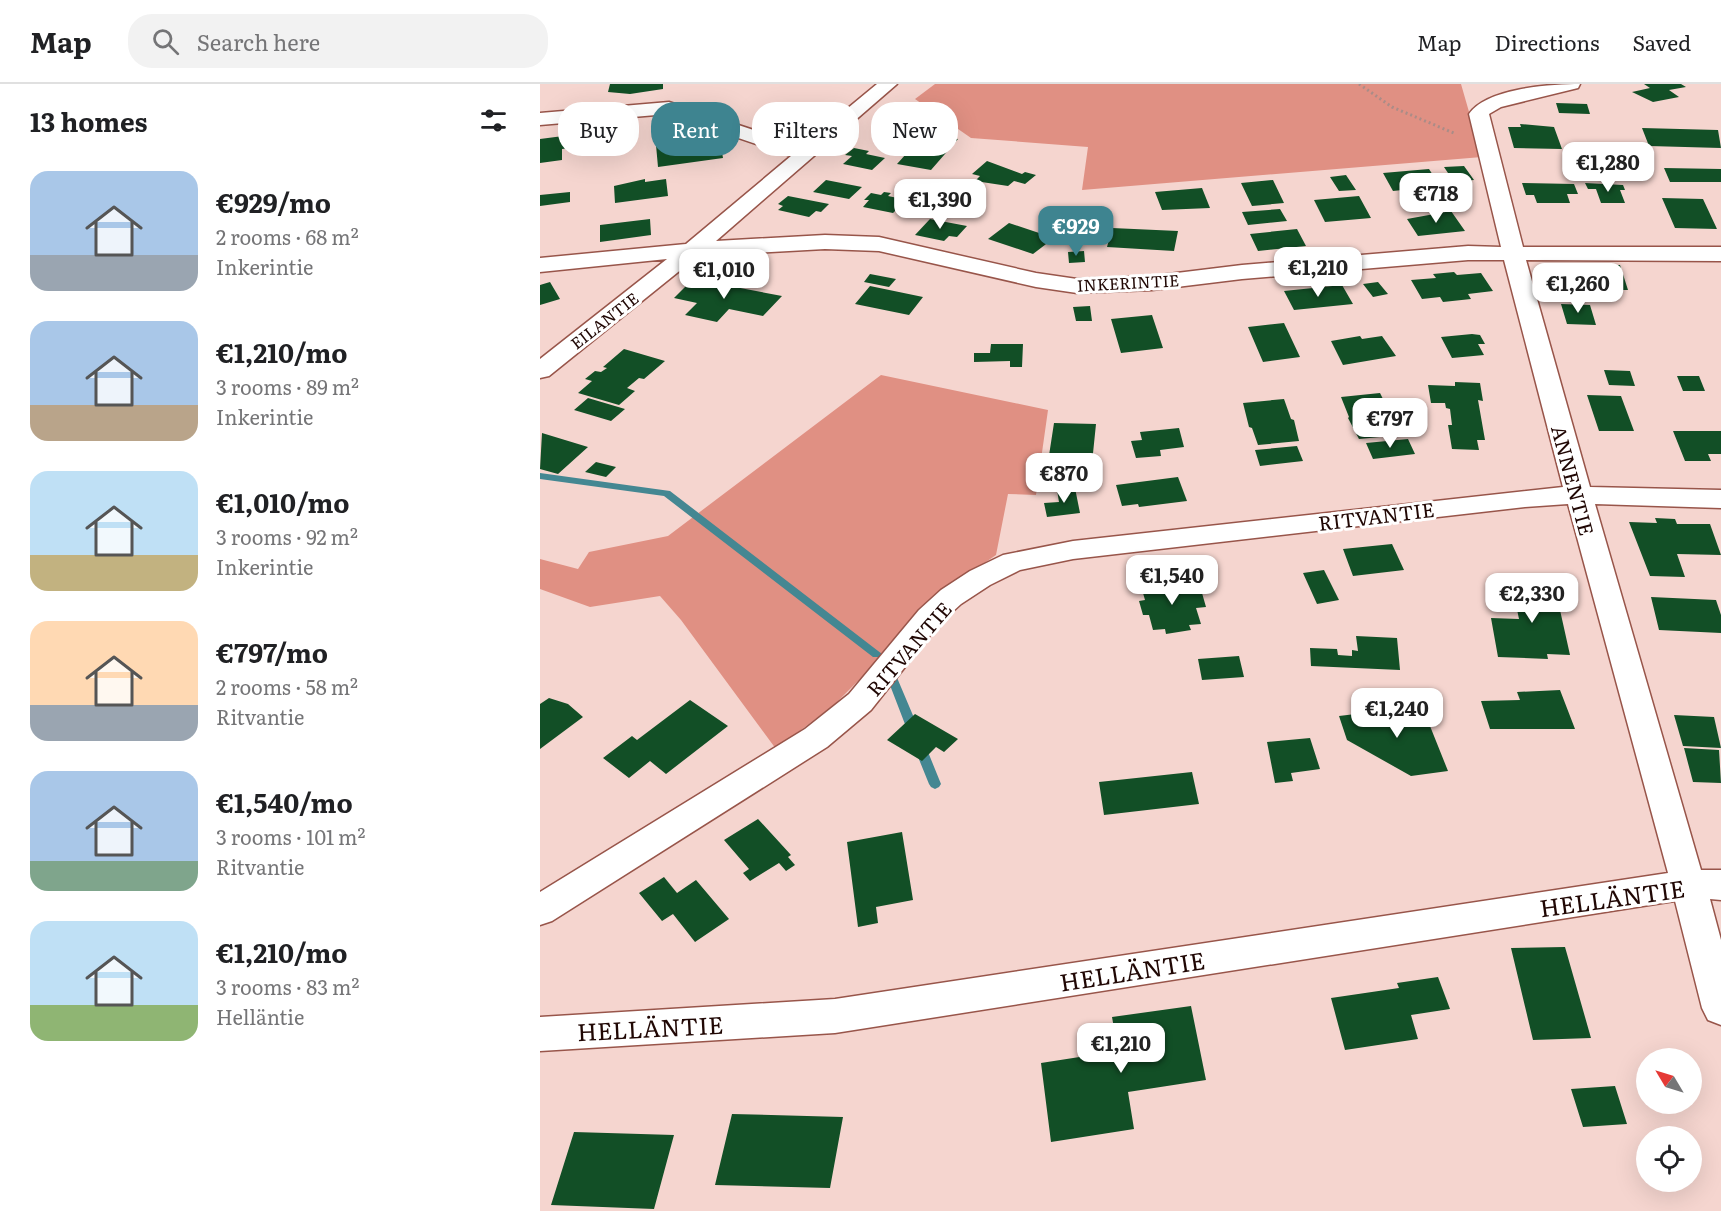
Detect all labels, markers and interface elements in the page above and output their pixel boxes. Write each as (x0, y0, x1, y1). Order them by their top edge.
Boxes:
search box (128, 14, 548, 68)
text: Map (30, 20, 92, 62)
icon: search (149, 25, 182, 58)
text: Search here (197, 25, 320, 58)
text: Map (1417, 26, 1462, 57)
text: Directions (1495, 26, 1600, 57)
text: Saved (1633, 26, 1691, 57)
text: 13 homes (30, 101, 148, 140)
chip: Buy (558, 102, 639, 156)
chip: Rent (651, 102, 740, 156)
chip: Filters (752, 102, 859, 156)
chip: New (871, 102, 958, 156)
icon: filters (477, 104, 510, 137)
pin: €1,280 (1559, 142, 1657, 193)
text: €1,280 (1576, 146, 1640, 176)
pin: €718 (1400, 173, 1472, 224)
text: €718 (1413, 177, 1459, 207)
pin: €1,390 (891, 179, 989, 230)
text: €929/mo (216, 182, 331, 221)
text: €1,390 (908, 183, 972, 213)
icon: home (78, 195, 150, 267)
pin: €929 (1040, 206, 1112, 257)
text: €929 (1052, 210, 1100, 240)
text: 2 rooms · 68 m² (216, 221, 359, 251)
pin: €1,210 (1269, 247, 1367, 298)
pin: €1,010 (675, 249, 773, 300)
text: Inkerintie (216, 251, 313, 281)
text: €1,210 (1288, 251, 1348, 281)
text: €1,010 (693, 253, 755, 283)
pin: €1,260 (1529, 263, 1627, 314)
street label: INKERINTIE (1076, 267, 1180, 297)
text: €1,260 (1546, 267, 1610, 297)
street label: EILANTIE (565, 286, 643, 354)
text: €1,210/mo (216, 332, 348, 371)
icon: home (78, 345, 150, 417)
text: 3 rooms · 89 m² (216, 371, 359, 401)
pin: €797 (1354, 398, 1426, 449)
text: Inkerintie (216, 401, 313, 431)
text: €797 (1367, 402, 1413, 432)
street label: ANNENTIE (1545, 421, 1603, 539)
pin: €870 (1028, 453, 1100, 504)
text: €870 (1040, 457, 1088, 487)
text: €1,010/mo (216, 482, 350, 521)
street label: RITVANTIE (1316, 493, 1436, 537)
icon: home (78, 495, 150, 567)
text: 3 rooms · 92 m² (216, 521, 358, 551)
text: Inkerintie (216, 551, 313, 581)
pin: €1,540 (1123, 555, 1221, 606)
text: €1,540 (1140, 559, 1204, 589)
pin: €2,330 (1483, 573, 1581, 624)
text: €2,330 (1499, 577, 1565, 607)
street label: RITVANTIE (858, 594, 958, 702)
text: €797/mo (216, 632, 328, 671)
icon: home (78, 645, 150, 717)
text: 2 rooms · 58 m² (216, 671, 358, 701)
pin: €1,240 (1348, 688, 1446, 739)
text: €1,240 (1365, 692, 1429, 722)
text: Ritvantie (216, 701, 304, 731)
text: €1,540/mo (216, 782, 353, 821)
icon: home (78, 795, 150, 867)
text: 3 rooms · 101 m² (216, 821, 365, 851)
text: Ritvantie (216, 851, 304, 881)
street label: HELLÄNTIE (1537, 869, 1687, 925)
text: €1,210/mo (216, 932, 348, 971)
street label: HELLÄNTIE (1057, 941, 1207, 999)
icon: home (78, 945, 150, 1017)
text: 3 rooms · 83 m² (216, 971, 359, 1001)
text: Helläntie (216, 1001, 304, 1031)
street label: HELLÄNTIE (576, 1006, 724, 1048)
pin: €1,210 (1072, 1023, 1170, 1074)
text: €1,210 (1091, 1027, 1151, 1057)
north arrow (1636, 1048, 1702, 1114)
map controls (1636, 1048, 1702, 1192)
button: locate (1636, 1126, 1702, 1192)

